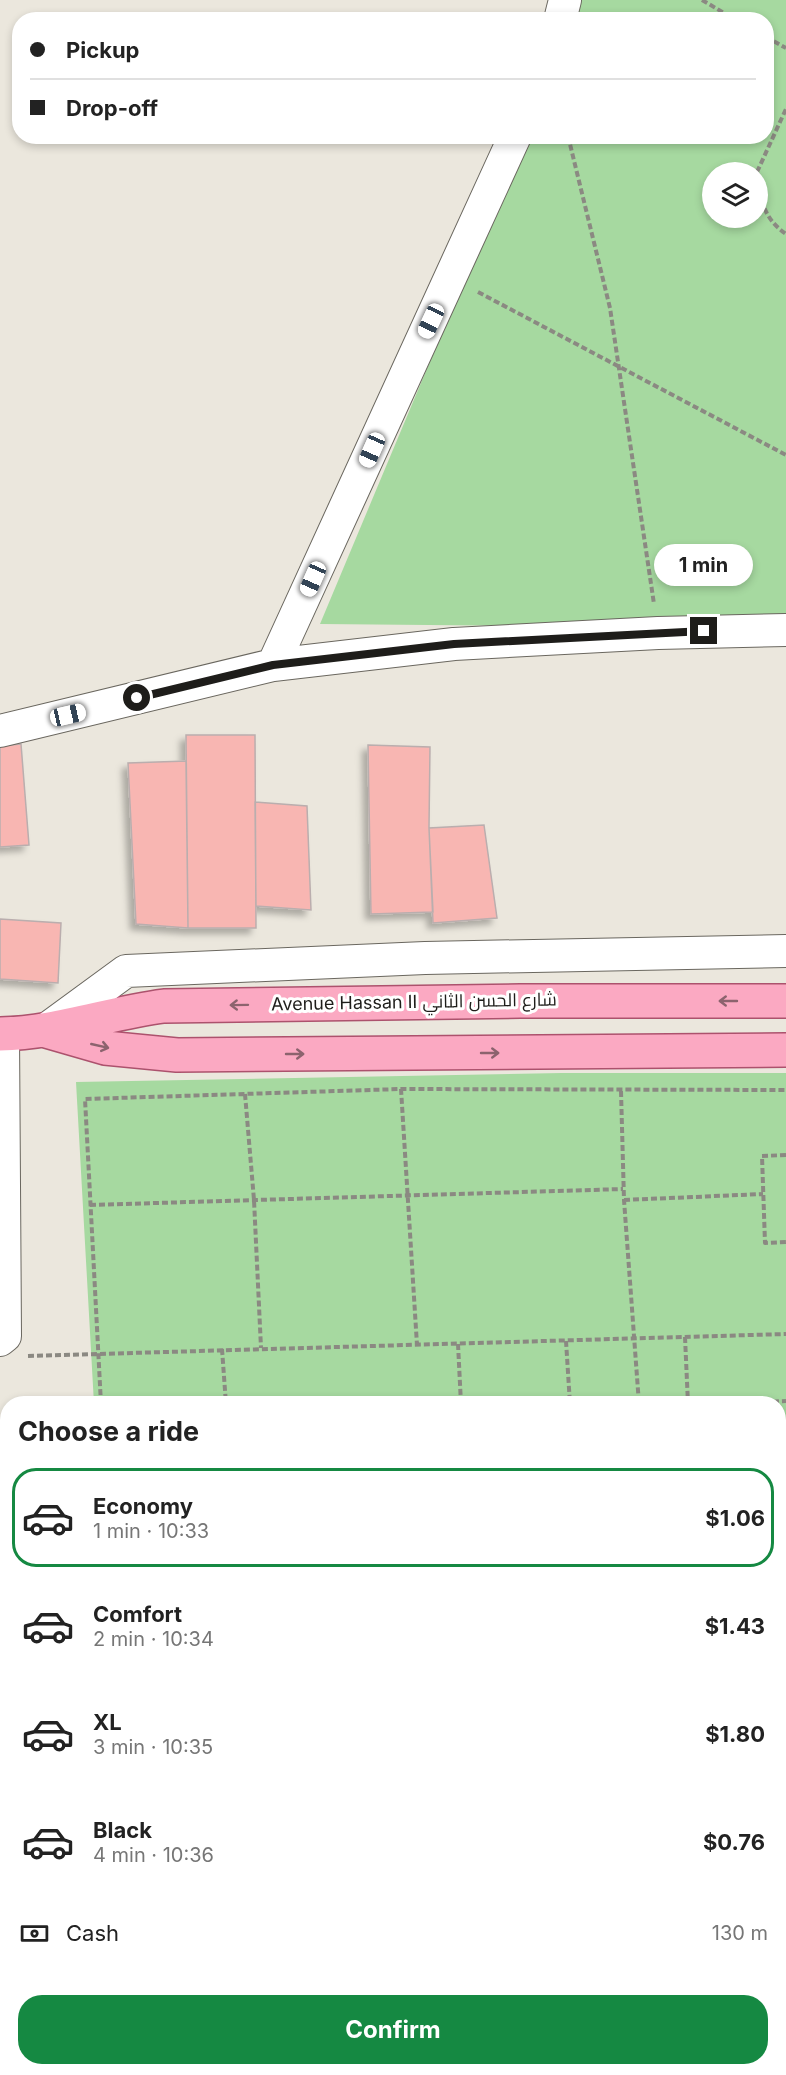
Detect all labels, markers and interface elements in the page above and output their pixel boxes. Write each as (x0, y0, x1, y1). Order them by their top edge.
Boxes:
text: Pickup (66, 37, 140, 63)
text: Drop-off (66, 95, 158, 121)
map controls (702, 162, 768, 228)
button: layers (702, 162, 768, 228)
car (415, 301, 447, 341)
car (356, 430, 388, 470)
callout: 1 min (654, 544, 754, 586)
text: 1 min (679, 553, 728, 577)
car (297, 559, 329, 599)
route end (690, 617, 717, 644)
route start (123, 684, 150, 711)
car (48, 702, 88, 728)
street label: Avenue Hassan II شارع الحسن الثاني (271, 989, 557, 1018)
one-way arrow (718, 995, 738, 1007)
one-way arrow (229, 999, 249, 1010)
one-way arrow (90, 1041, 109, 1053)
one-way arrow (479, 1047, 499, 1059)
one-way arrow (284, 1049, 304, 1060)
text: Choose a ride (18, 1415, 199, 1448)
icon: car (21, 1491, 75, 1545)
text: Economy (93, 1493, 193, 1519)
text: $1.06 (705, 1505, 765, 1531)
text: 1 min · 10:33 (93, 1519, 209, 1543)
icon: car (21, 1599, 75, 1653)
text: Comfort (93, 1601, 182, 1627)
text: $1.43 (705, 1613, 765, 1639)
text: 2 min · 10:34 (93, 1627, 214, 1651)
icon: car (21, 1707, 75, 1761)
text: XL (93, 1709, 122, 1735)
text: $1.80 (705, 1721, 765, 1747)
text: 3 min · 10:35 (93, 1735, 213, 1759)
icon: car (21, 1815, 75, 1869)
text: Black (93, 1817, 152, 1843)
text: $0.76 (703, 1829, 765, 1855)
text: 4 min · 10:36 (93, 1843, 214, 1867)
icon: cash (18, 1917, 51, 1950)
text: Cash (66, 1920, 119, 1946)
text: 130 m (712, 1921, 768, 1945)
button: Confirm (18, 1995, 768, 2064)

